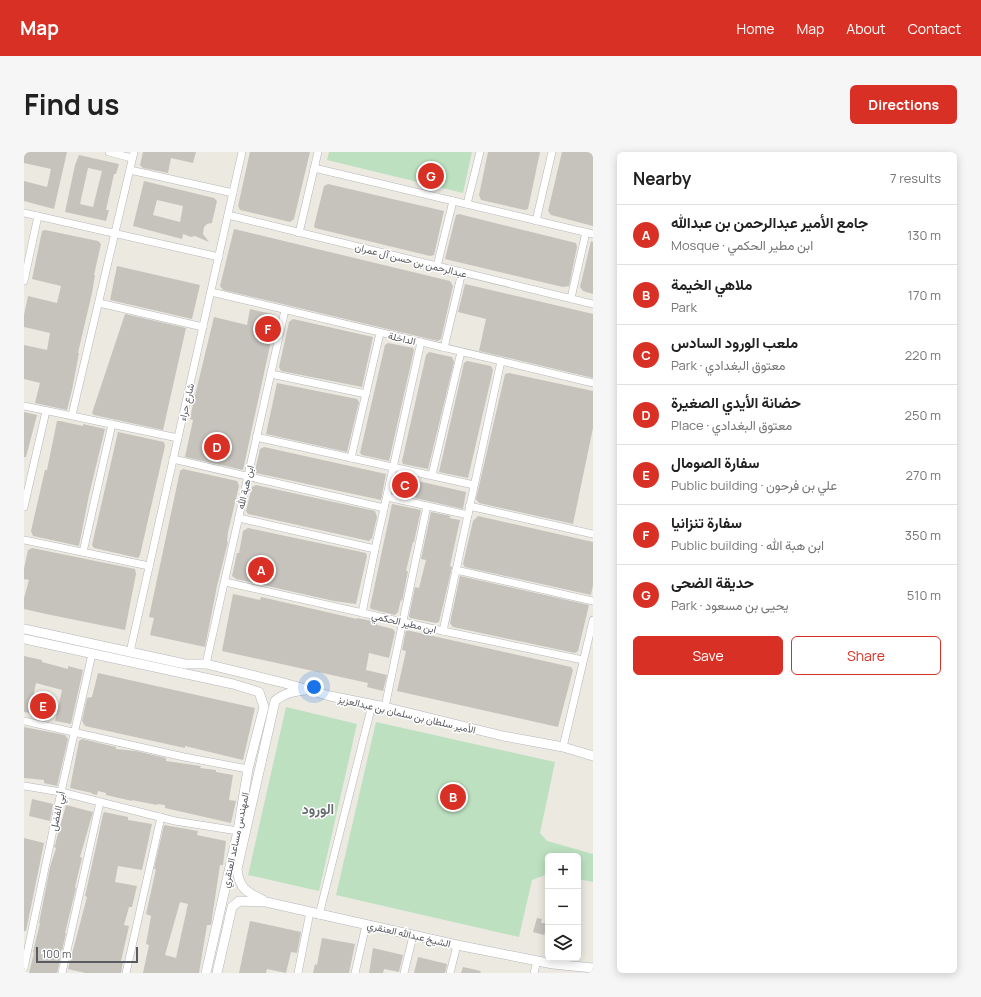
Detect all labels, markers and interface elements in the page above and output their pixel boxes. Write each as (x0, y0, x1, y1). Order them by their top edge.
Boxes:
text: Map (20, 15, 59, 41)
text: Home (737, 19, 774, 38)
text: Map (796, 19, 824, 38)
text: About (846, 19, 886, 38)
text: Contact (908, 19, 961, 38)
text: Find us (24, 85, 119, 123)
button: Directions (850, 85, 957, 124)
pin: G (418, 161, 444, 191)
text: Nearby (633, 167, 691, 190)
text: 7 results (890, 169, 941, 187)
text: جامع الأمير عبدالرحمن بن عبدالله (671, 212, 868, 233)
text: A (642, 226, 650, 244)
text: 130 m (907, 226, 941, 244)
text: Mosque · ابن مطير الحكمي (671, 236, 813, 254)
street label: عبدالرحمن بن حسن آل عمران (353, 239, 469, 281)
text: ملاهي الخيمة (671, 274, 752, 295)
text: B (642, 286, 650, 304)
text: 170 m (908, 286, 941, 304)
text: Park (671, 298, 697, 316)
pin: F (255, 314, 281, 344)
street label: الداخلة (387, 328, 417, 348)
text: ملعب الورود السادس (671, 332, 798, 353)
text: C (641, 346, 651, 364)
text: 220 m (905, 346, 941, 364)
text: Park · معتوق البغدادي (671, 356, 786, 374)
street label: شارع حراء (175, 382, 197, 422)
text: حضانة الأيدي الصغيرة (671, 392, 801, 413)
text: D (641, 406, 651, 424)
text: 250 m (905, 406, 941, 424)
text: Place · معتوق البغدادي (671, 416, 792, 434)
pin: D (204, 432, 230, 462)
text: سفارة الصومال (671, 452, 759, 473)
street label: ابن هبة الله (233, 464, 257, 510)
text: E (642, 466, 650, 484)
text: 270 m (906, 466, 941, 484)
pin: C (392, 470, 418, 500)
text: Public building · علي بن فرحون (671, 476, 837, 494)
text: سفارة تنزانيا (671, 512, 742, 533)
text: F (643, 526, 649, 544)
text: 350 m (905, 526, 941, 544)
text: Public building · ابن هبة الله (671, 536, 824, 554)
pin: A (248, 555, 274, 585)
text: حديقة الضحى (671, 572, 754, 593)
text: G (641, 586, 651, 604)
text: 510 m (907, 586, 941, 604)
text: Park · يحيى بن مسعود (671, 596, 789, 614)
street label: ابن مطير الحكمي (370, 608, 438, 638)
button: Save (633, 636, 783, 675)
button: Share (791, 636, 941, 675)
your location (304, 677, 324, 697)
pin: E (30, 691, 56, 721)
street label: الأمير سلطان بن سلمان بن عبدالعزيز (336, 691, 477, 737)
pin: B (440, 782, 466, 812)
street label: أبي الفضل (46, 789, 70, 833)
street label: المهندس مساعد العنقري (218, 791, 254, 890)
district label: الورود (302, 799, 334, 818)
map controls (545, 853, 581, 961)
button: + (545, 853, 581, 889)
button: − (545, 889, 581, 925)
street label: الشيخ عبدالله العنقري (365, 918, 452, 952)
button: layers (545, 925, 581, 961)
scale bar (36, 945, 138, 964)
text: 100 m (42, 946, 71, 961)

